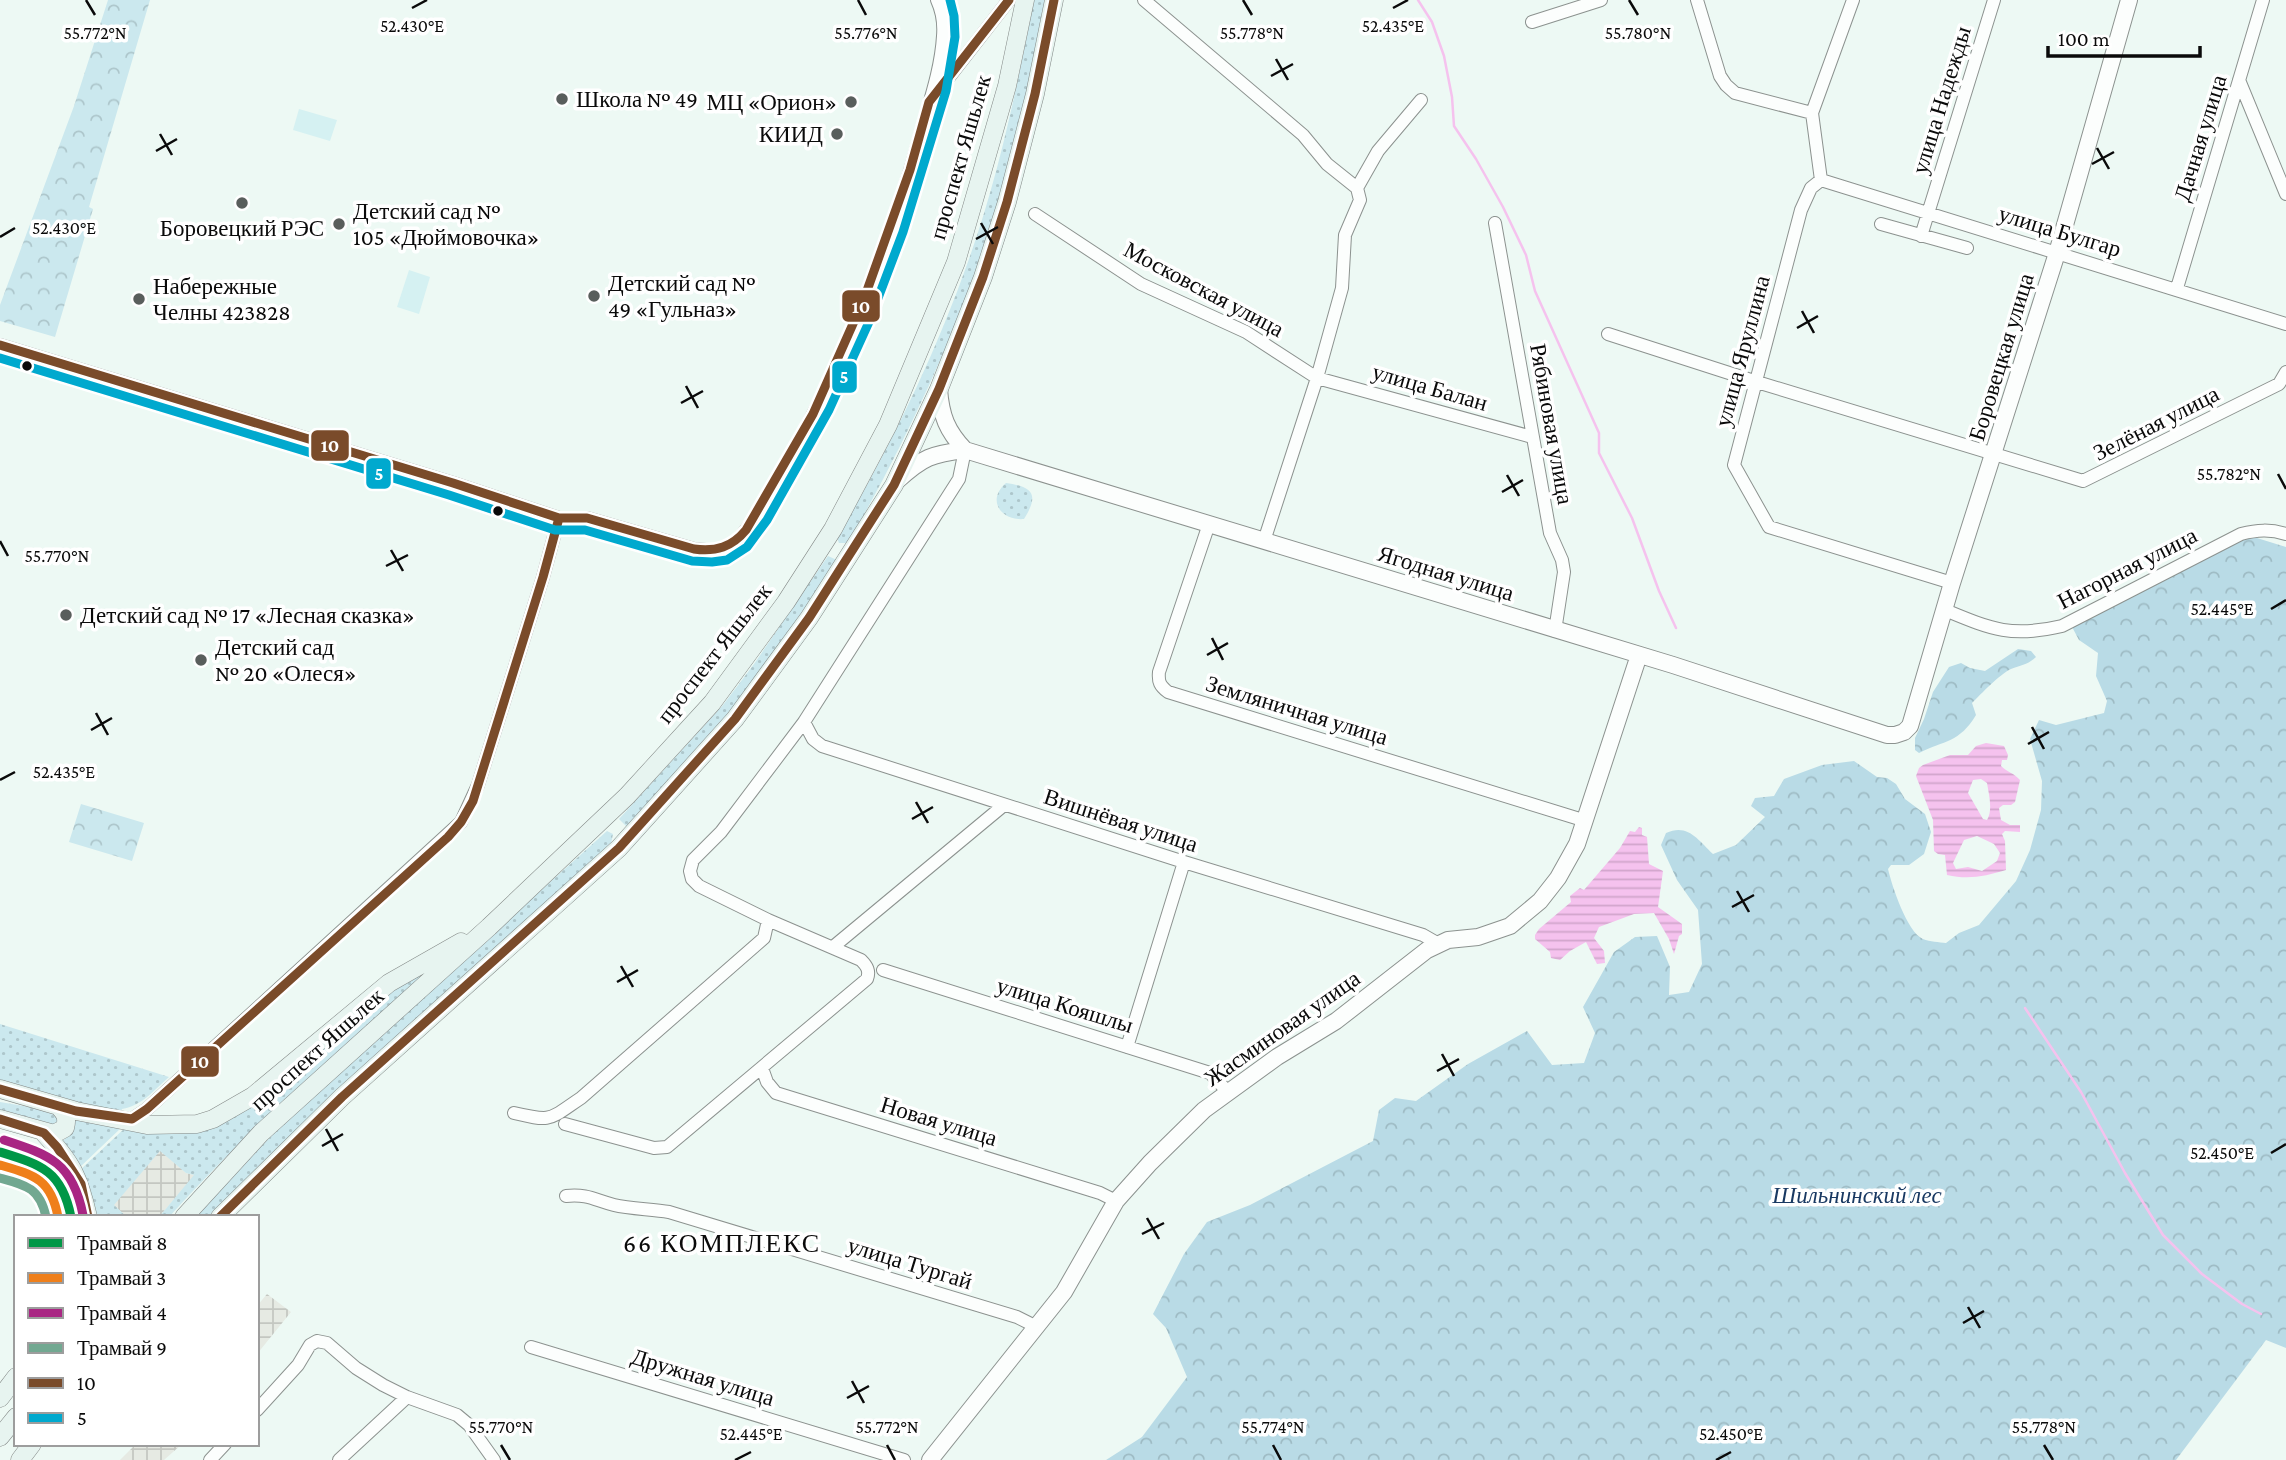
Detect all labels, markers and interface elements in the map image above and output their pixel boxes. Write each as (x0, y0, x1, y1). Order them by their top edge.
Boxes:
scale bar (2048, 14, 2200, 58)
text: 52.430°E (380, 16, 444, 36)
text: 52.435°E (1362, 16, 1424, 36)
text: 55.772°N (63, 23, 127, 43)
text: 55.776°N (834, 23, 898, 43)
text: 55.778°N (1220, 23, 1284, 43)
text: 55.780°N (1605, 23, 1671, 43)
street label: улица Надежды (1906, 23, 1976, 177)
text: 100 m (2058, 27, 2110, 51)
street label: проспект Яшьлек (924, 71, 996, 242)
street label: Дачная улица (2168, 72, 2232, 204)
place label: Школа № 49 (576, 86, 698, 112)
place label: МЦ «Орион» (706, 89, 837, 115)
marker: Школа № 49 (554, 91, 570, 107)
marker: МЦ «Орион» (843, 94, 859, 110)
place label: КИИД (759, 121, 823, 147)
marker: КИИД (829, 126, 845, 142)
marker: Боровецкий РЭС (234, 195, 250, 211)
place label: Детский сад № 105 «Дюймовочка» (353, 198, 539, 250)
street label: улица Булгар (1996, 200, 2124, 262)
place label: Боровецкий РЭС (160, 215, 324, 241)
marker: Детский сад № 105 «Дюймовочка» (331, 216, 347, 232)
text: 52.430°E (32, 218, 96, 238)
street label: Московская улица (1120, 236, 1288, 342)
place label: Детский сад № 49 «Гульназ» (608, 270, 756, 322)
street label: Боровецкая улица (1963, 270, 2039, 444)
street label: улица Яруллина (1709, 272, 1775, 430)
place label: Набережные Челны 423828 (153, 273, 291, 325)
marker: Детский сад № 49 «Гульназ» (586, 288, 602, 304)
line badge: 10 (841, 289, 881, 323)
marker: Набережные Челны 423828 (131, 291, 147, 307)
text: 10 (852, 296, 870, 317)
street label: Рябиновая улица (1525, 342, 1579, 506)
street label: улица Балан (1369, 358, 1491, 416)
unlabelled marker (20, 359, 34, 373)
line badge: 5 (831, 360, 858, 394)
text: 5 (839, 366, 849, 387)
street label: Зелёная улица (2089, 380, 2223, 466)
line badge: 10 (310, 429, 350, 462)
text: 10 (321, 435, 339, 456)
line badge: 5 (365, 457, 392, 490)
text: 5 (374, 463, 384, 484)
text: 55.782°N (2197, 464, 2261, 484)
unlabelled marker (491, 504, 505, 518)
street label: Нагорная улица (2053, 522, 2201, 614)
street label: Ягодная улица (1375, 540, 1517, 606)
text: 55.770°N (25, 546, 90, 566)
street label: проспект Яшьлек (651, 577, 777, 728)
text: 52.445°E (2190, 599, 2254, 619)
place label: Детский сад № 17 «Лесная сказка» (80, 602, 415, 628)
marker: Детский сад № 17 «Лесная сказка» (58, 607, 74, 623)
place label: Детский сад № 20 «Олеся» (215, 634, 356, 686)
marker: Детский сад № 20 «Олеся» (193, 652, 209, 668)
street label: Земляничная улица (1203, 670, 1391, 750)
text: 52.435°E (33, 762, 95, 782)
street label: Вишнёвая улица (1041, 783, 1201, 857)
street label: Жасминовая улица (1199, 965, 1365, 1091)
street label: улица Кояшлы (993, 972, 1137, 1038)
street label: проспект Яшьлек (245, 982, 390, 1116)
line badge: 10 (180, 1045, 220, 1078)
text: 10 (191, 1051, 209, 1072)
street label: Новая улица (878, 1091, 1000, 1151)
text: 52.450°E (2190, 1143, 2254, 1163)
park label: Шильнинский лес (1771, 1182, 1942, 1208)
legend (14, 1215, 259, 1446)
district label: 66 КОМПЛЕКС (623, 1229, 821, 1258)
text: Трамвай 8 (77, 1231, 168, 1255)
street label: улица Тургай (845, 1232, 975, 1294)
text: Трамвай 3 (77, 1266, 166, 1290)
text: Трамвай 4 (77, 1301, 167, 1325)
text: Трамвай 9 (77, 1336, 167, 1360)
street label: Дружная улица (628, 1343, 778, 1411)
text: 10 (77, 1371, 96, 1395)
text: 5 (77, 1406, 87, 1430)
text: 55.770°N (469, 1417, 534, 1437)
text: 55.772°N (855, 1417, 919, 1437)
text: 55.774°N (1241, 1417, 1305, 1437)
text: 55.778°N (2012, 1417, 2076, 1437)
text: 52.445°E (719, 1424, 783, 1444)
text: 52.450°E (1699, 1424, 1763, 1444)

